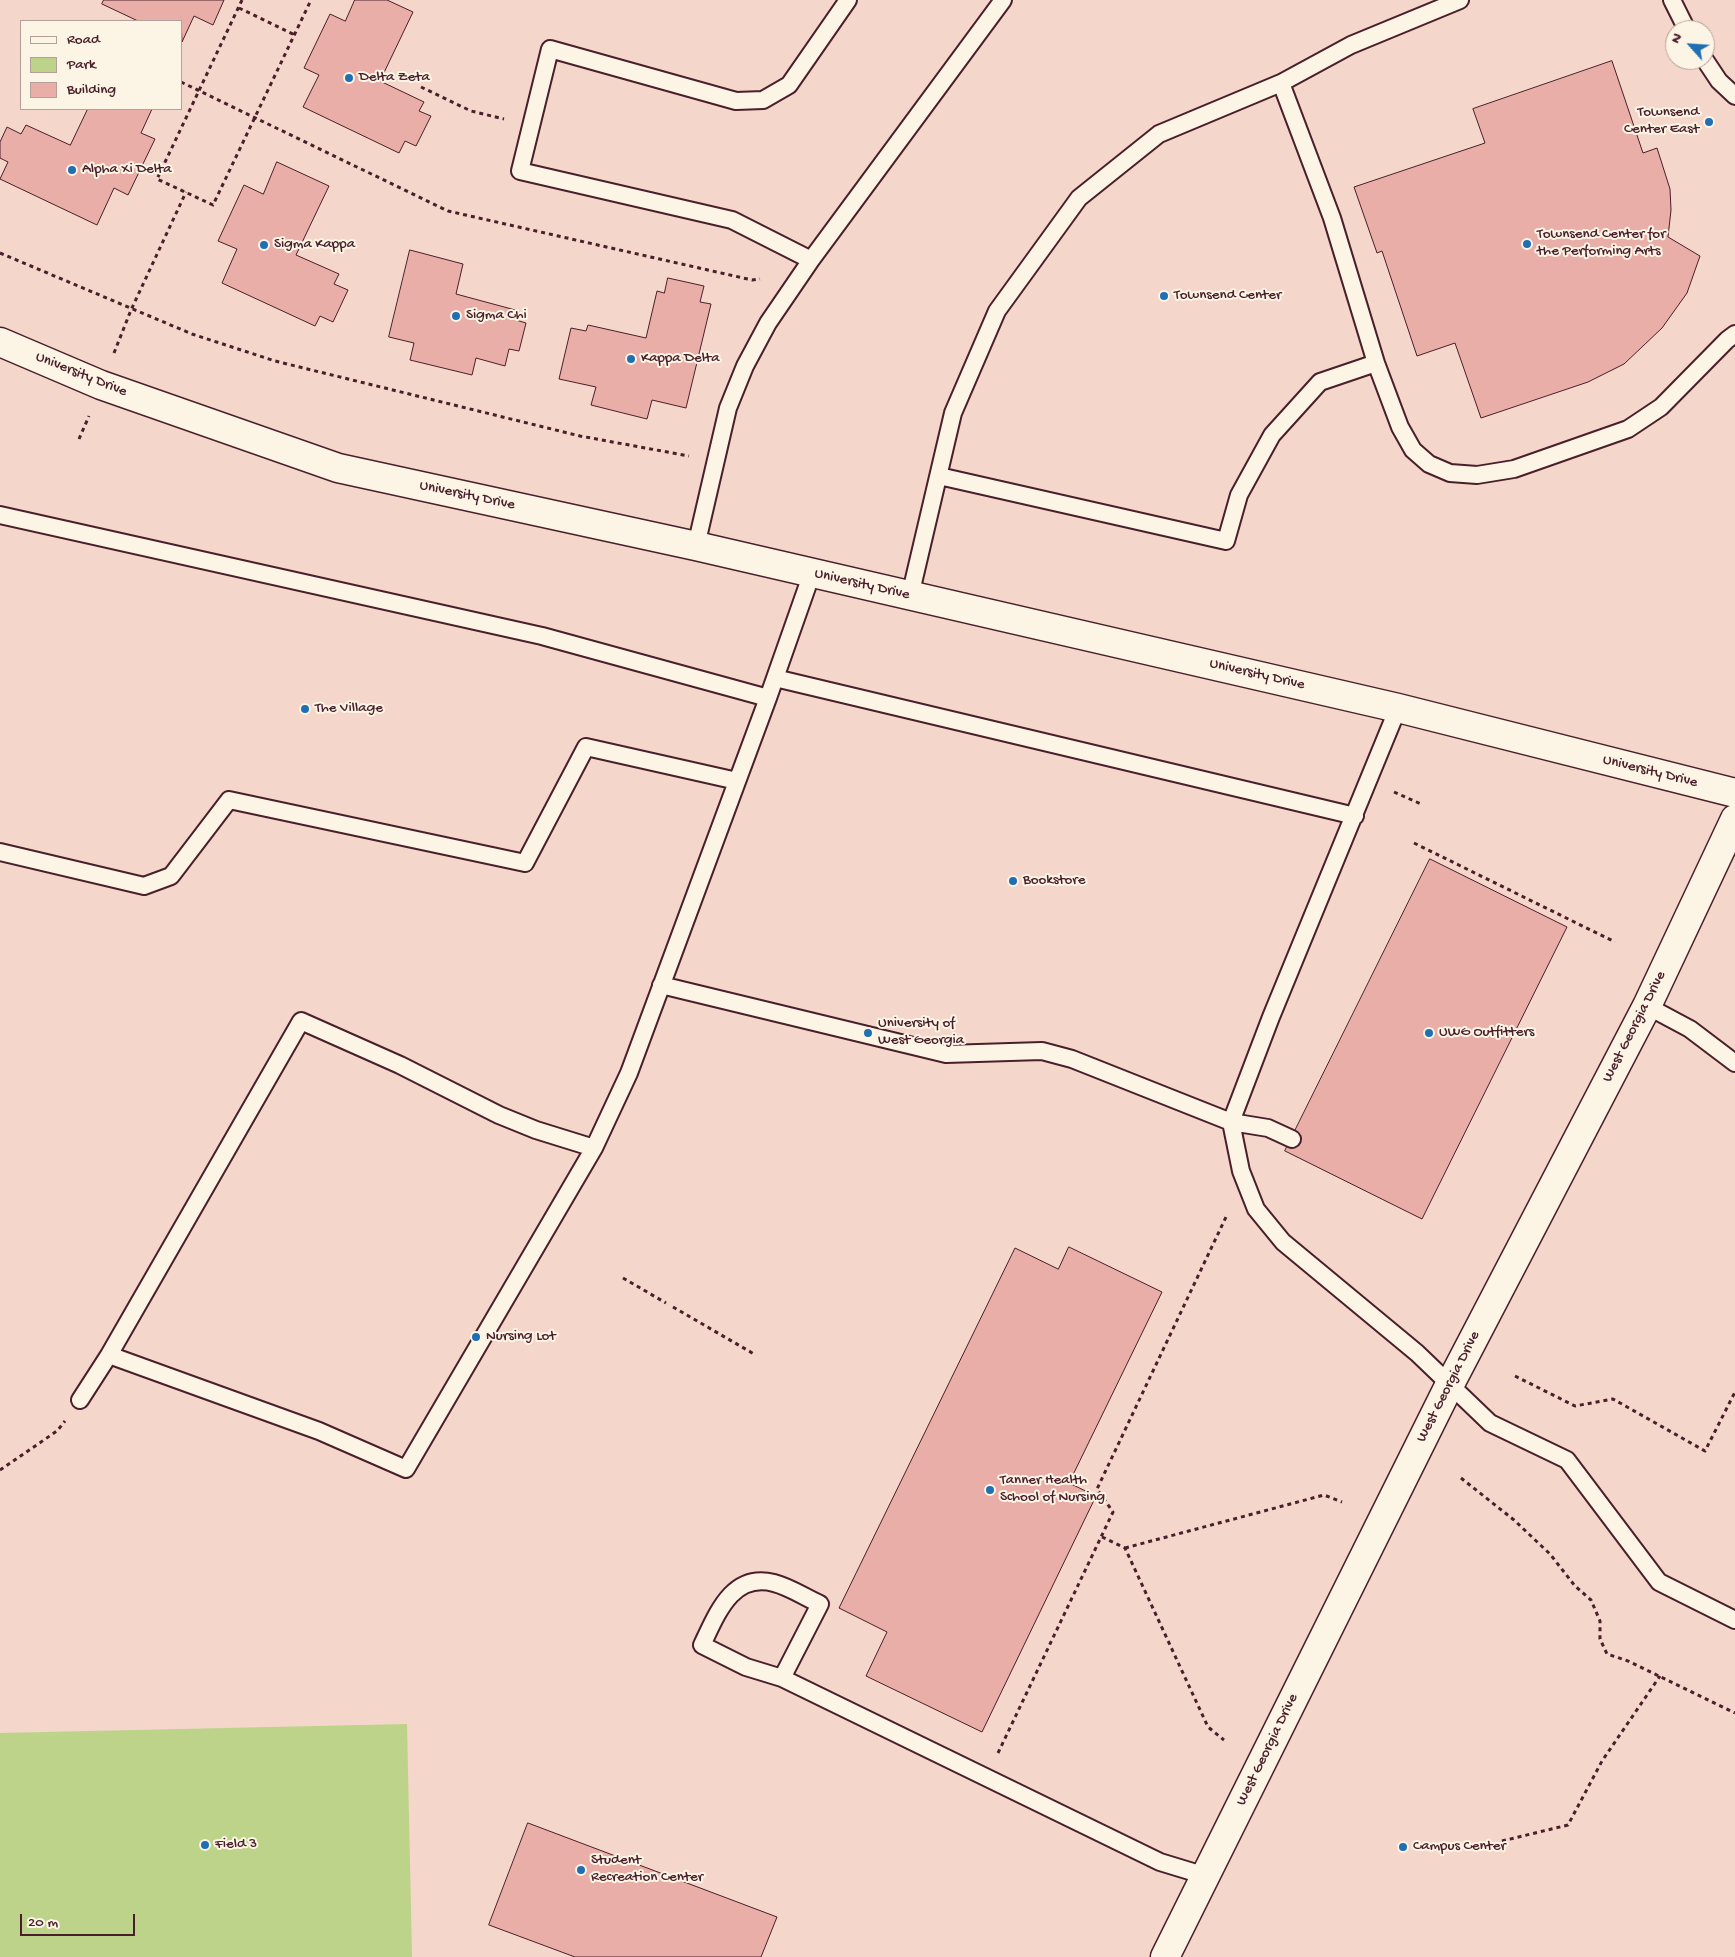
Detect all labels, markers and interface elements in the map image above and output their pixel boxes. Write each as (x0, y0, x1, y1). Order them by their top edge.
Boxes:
legend (20, 20, 182, 110)
north arrow (1665, 20, 1715, 70)
text: Road (67, 31, 100, 49)
text: N (1667, 31, 1687, 46)
text: Park (67, 56, 96, 74)
place label: Delta Zeta (359, 69, 430, 87)
marker: Delta Zeta (343, 72, 355, 84)
text: Building (67, 81, 116, 99)
place label: Townsend Center East (1624, 104, 1699, 139)
marker: Townsend Center East (1703, 116, 1715, 128)
place label: Alpha Xi Delta (82, 161, 171, 179)
marker: Alpha Xi Delta (66, 164, 78, 176)
place label: Townsend Center for the Performing Arts (1537, 226, 1665, 261)
place label: Sigma Kappa (274, 236, 355, 254)
marker: Townsend Center for the Performing Arts (1521, 238, 1533, 250)
marker: Sigma Kappa (258, 239, 270, 251)
place label: Townsend Center (1174, 287, 1281, 305)
marker: Townsend Center (1158, 290, 1170, 302)
place label: Sigma Chi (466, 307, 527, 325)
marker: Sigma Chi (450, 310, 462, 322)
street label: University Drive (33, 348, 129, 402)
place label: Kappa Delta (641, 350, 720, 368)
marker: Kappa Delta (625, 353, 637, 365)
street label: University Drive (418, 477, 516, 515)
street label: University Drive (813, 565, 911, 605)
street label: University Drive (1208, 655, 1306, 695)
place label: The Village (315, 700, 383, 718)
marker: The Village (299, 703, 311, 715)
street label: University Drive (1601, 752, 1699, 792)
place label: Bookstore (1023, 872, 1085, 890)
marker: Bookstore (1007, 875, 1019, 887)
street label: West Georgia Drive (1599, 968, 1671, 1086)
place label: University of West Georgia (878, 1015, 964, 1050)
place label: UWG Outfitters (1439, 1024, 1534, 1042)
marker: University of West Georgia (862, 1027, 874, 1039)
marker: UWG Outfitters (1423, 1027, 1435, 1039)
place label: Nursing Lot (486, 1328, 556, 1346)
street label: West Georgia Drive (1413, 1328, 1485, 1446)
marker: Nursing Lot (470, 1331, 482, 1343)
place label: Tanner Health School of Nursing (1000, 1472, 1105, 1507)
marker: Tanner Health School of Nursing (984, 1484, 996, 1496)
street label: West Georgia Drive (1233, 1691, 1303, 1809)
place label: Field 3 (215, 1836, 257, 1854)
place label: Campus Center (1413, 1838, 1506, 1856)
marker: Field 3 (199, 1839, 211, 1851)
marker: Campus Center (1397, 1841, 1409, 1853)
place label: Student Recreation Center (591, 1852, 703, 1887)
marker: Student Recreation Center (575, 1864, 587, 1876)
scale bar (22, 1904, 138, 1936)
text: 20 m (28, 1914, 58, 1932)

